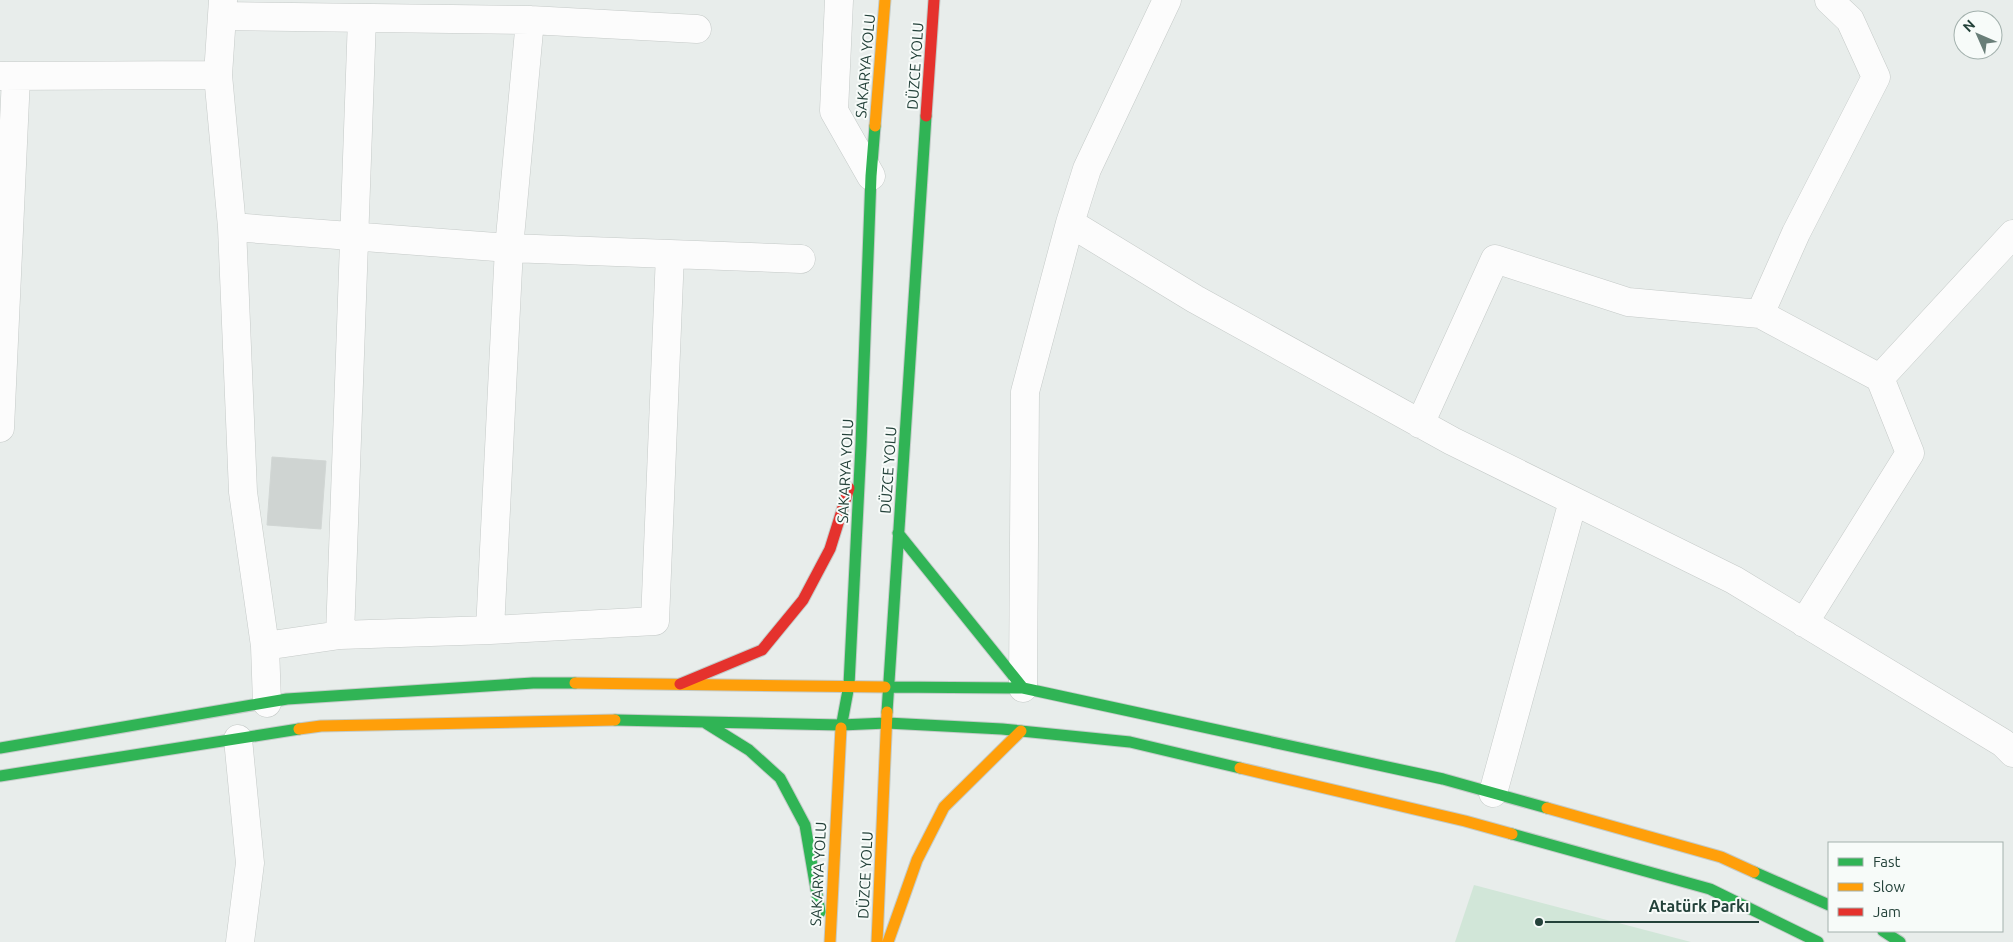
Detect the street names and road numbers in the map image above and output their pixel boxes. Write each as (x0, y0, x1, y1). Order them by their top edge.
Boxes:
street label: SAKARYA YOLU (852, 13, 878, 119)
street label: DÜZCE YOLU (903, 22, 927, 110)
street label: SAKARYA YOLU (834, 418, 856, 524)
street label: DÜZCE YOLU (876, 426, 900, 514)
street label: SAKARYA YOLU (807, 821, 829, 927)
street label: DÜZCE YOLU (854, 831, 876, 919)

